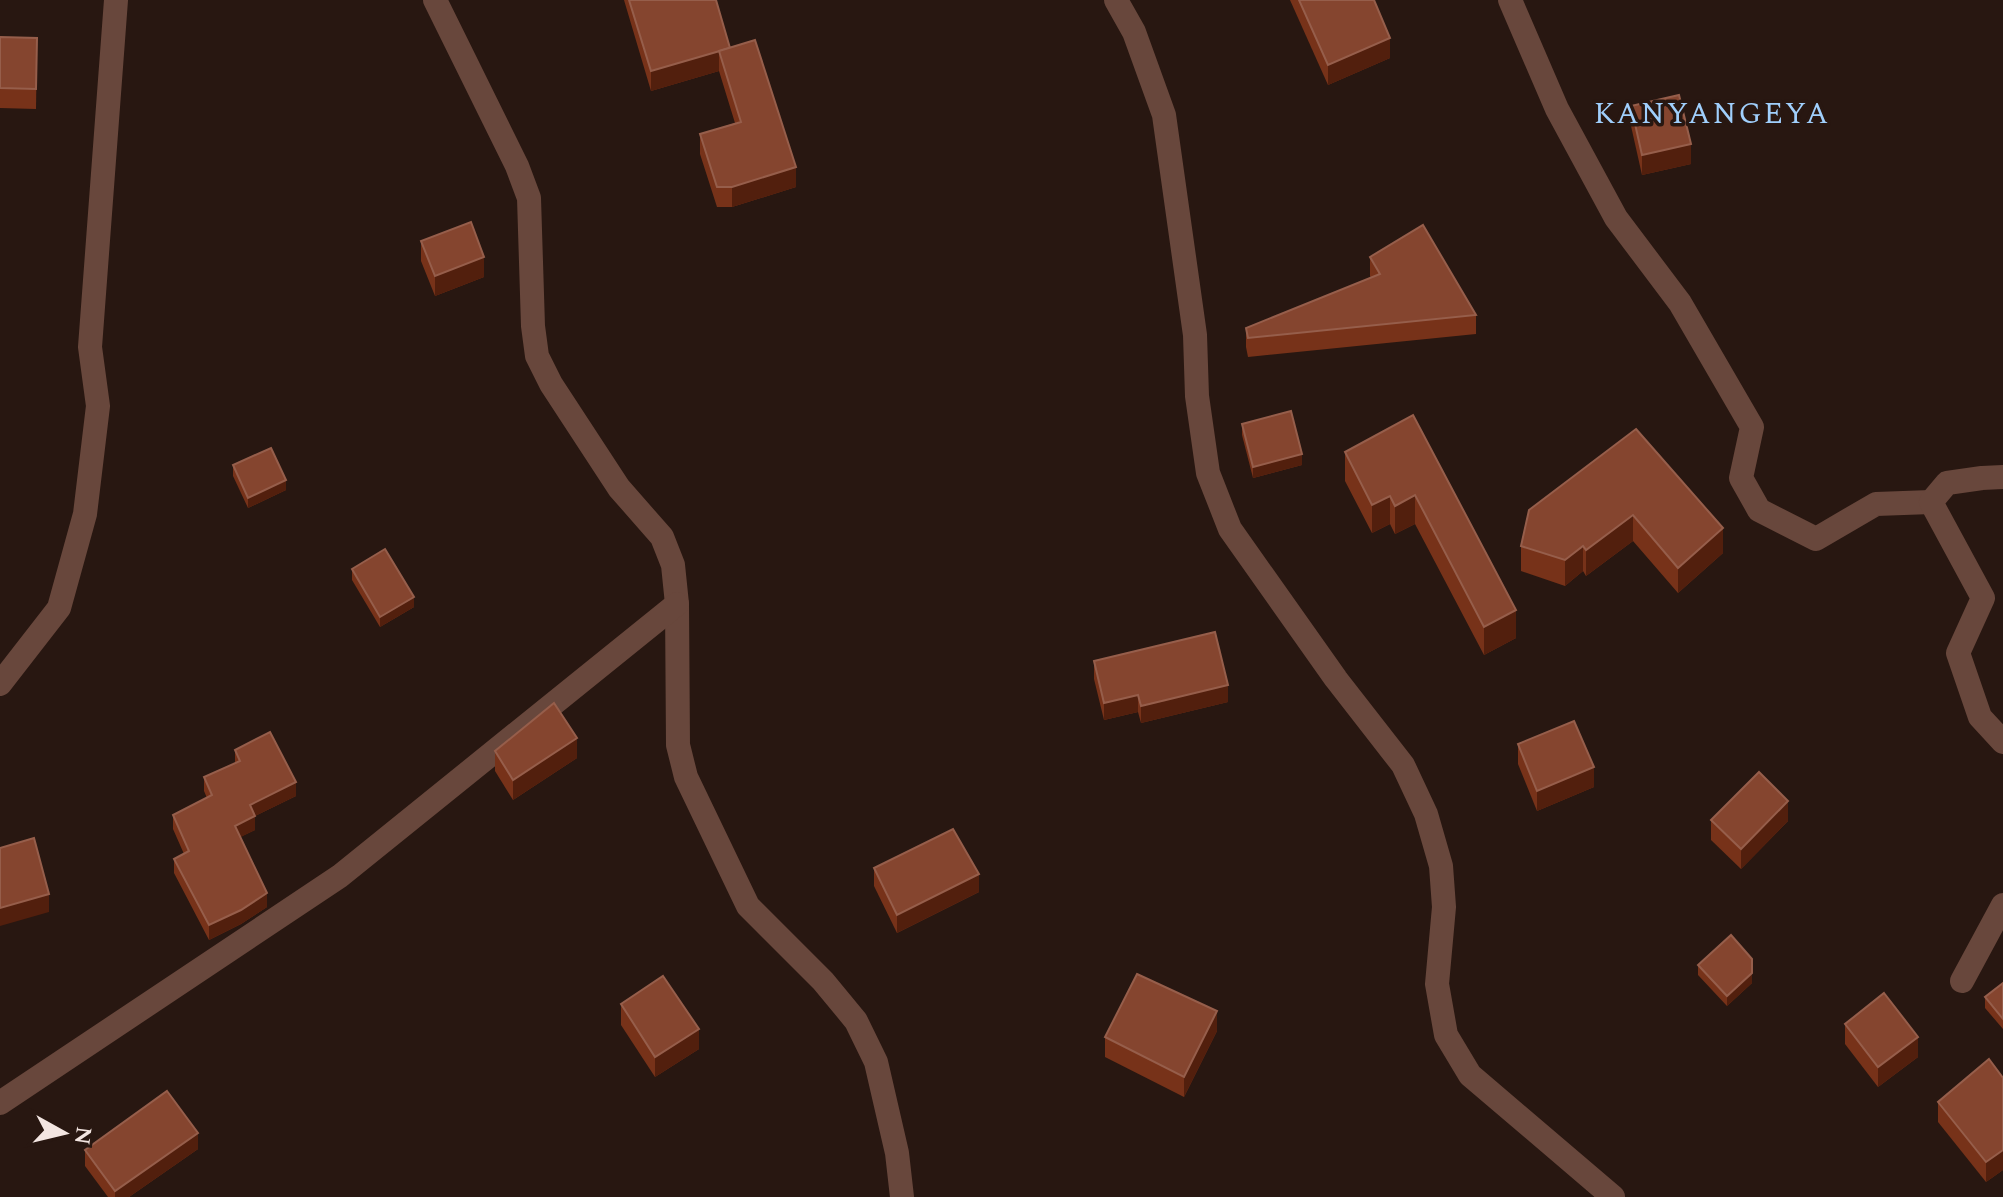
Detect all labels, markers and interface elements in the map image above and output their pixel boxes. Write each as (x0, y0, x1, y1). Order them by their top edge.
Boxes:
district label: KANYANGEYA (1594, 91, 1830, 137)
north arrow (24, 1093, 104, 1173)
text: N (65, 1124, 100, 1147)

